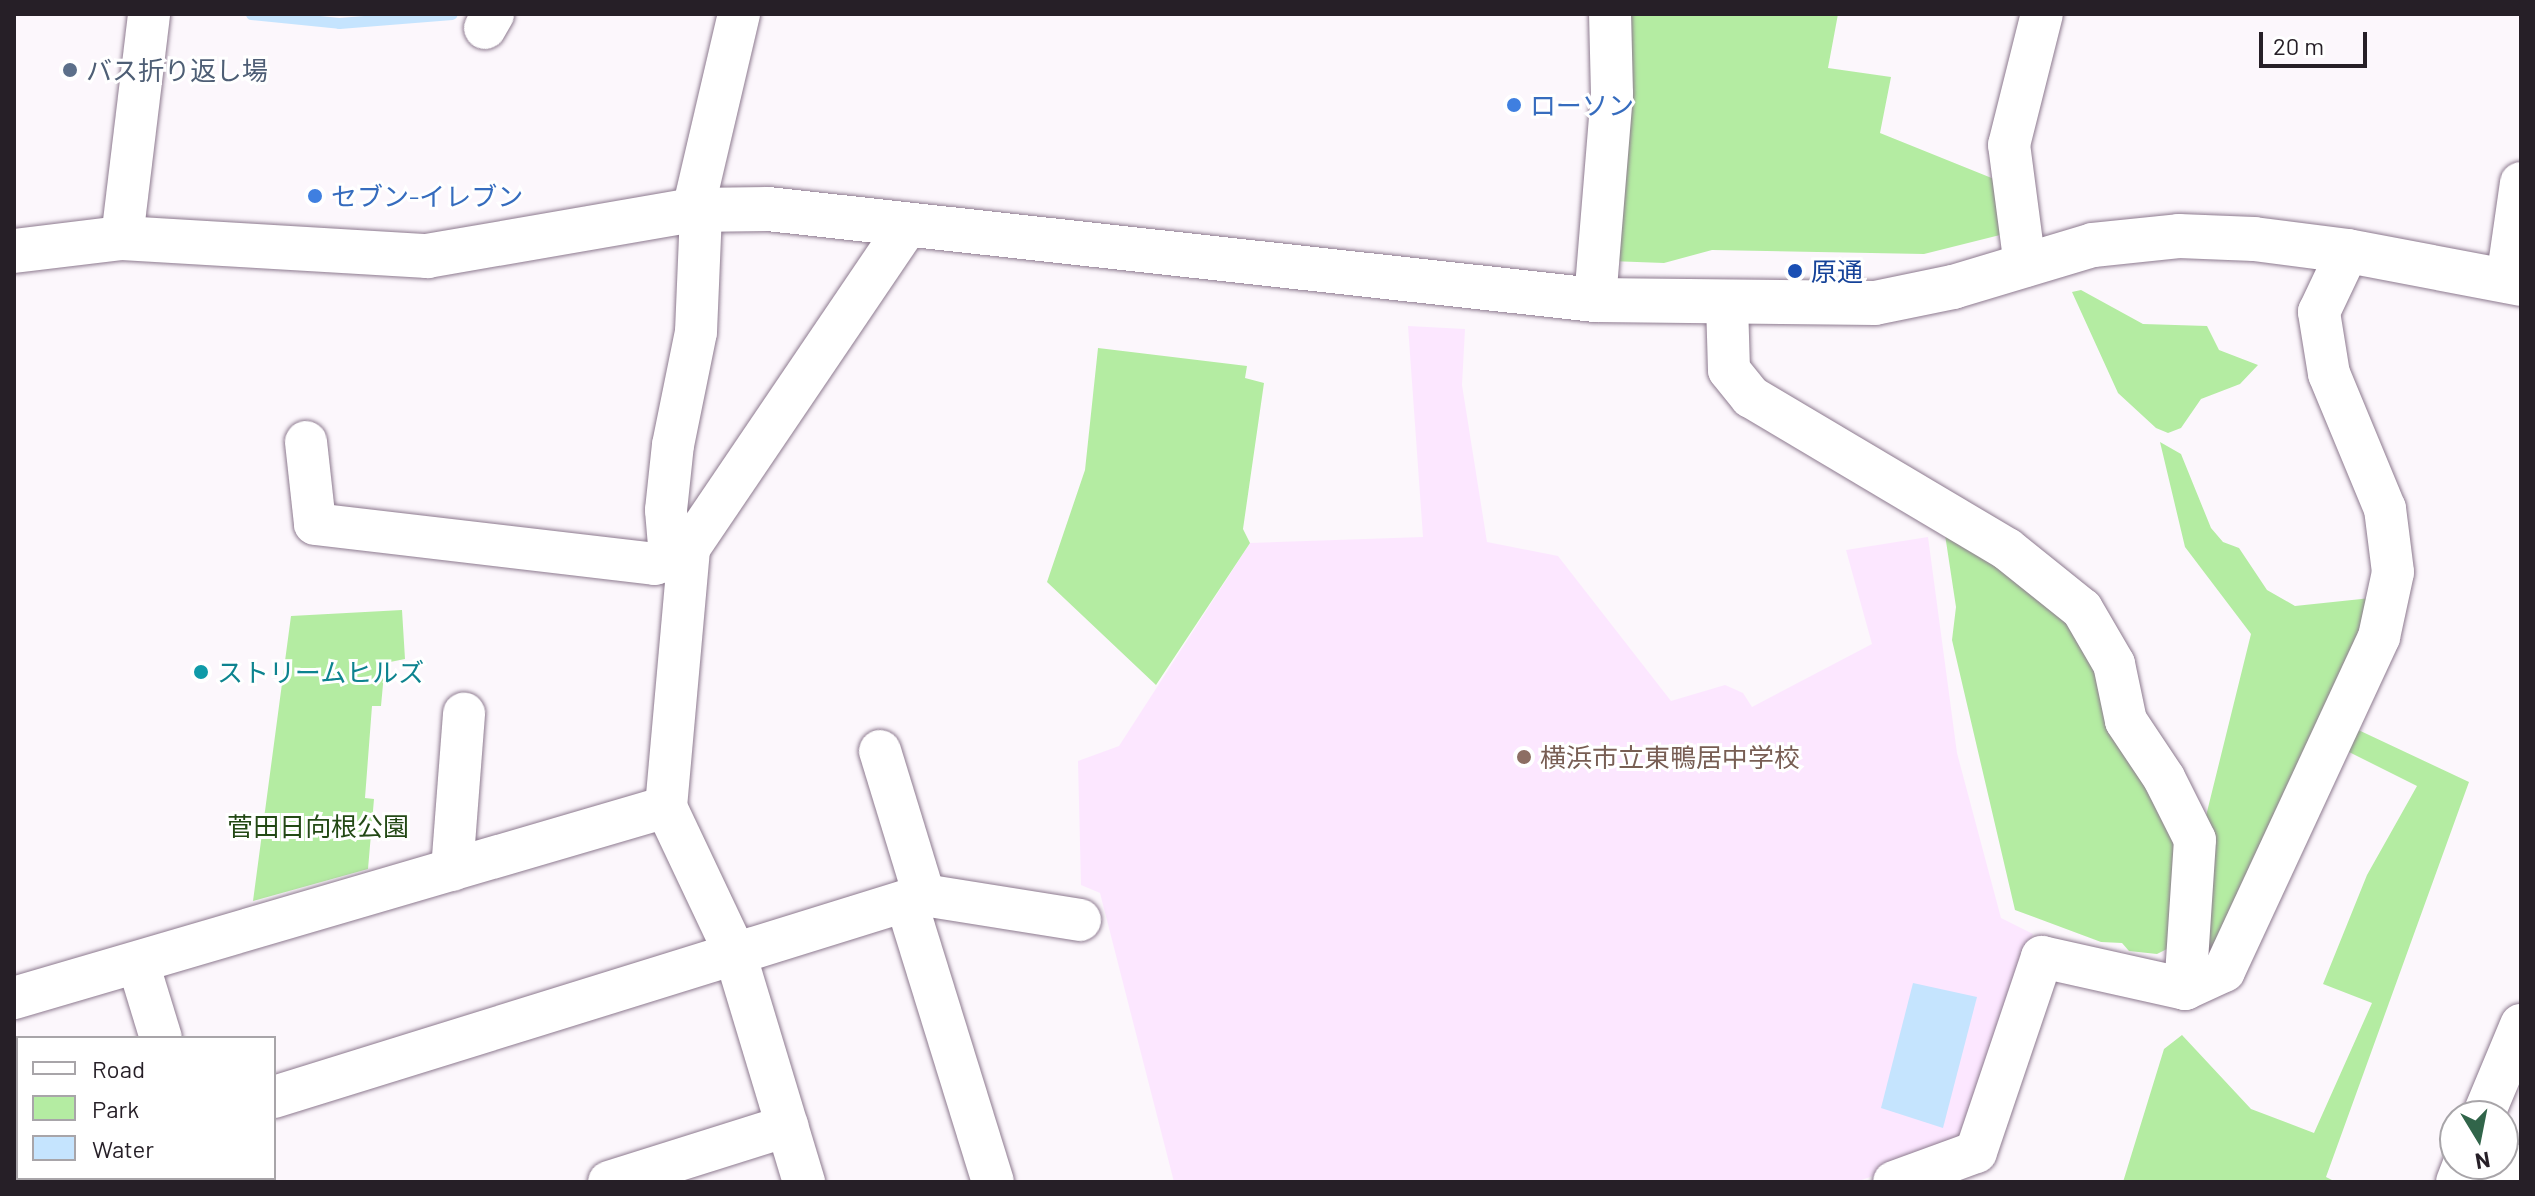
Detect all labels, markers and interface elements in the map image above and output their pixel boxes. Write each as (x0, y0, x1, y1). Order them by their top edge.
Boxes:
scale bar (2263, 16, 2371, 66)
text: 20 m (2273, 31, 2324, 60)
place label: バス折り返し場 (86, 54, 268, 86)
marker: バス折り返し場 (61, 61, 79, 79)
place label: ローソン (1530, 89, 1634, 121)
marker: ローソン (1505, 96, 1523, 114)
place label: セブン-イレブン (331, 180, 523, 212)
marker: セブン-イレブン (306, 187, 324, 205)
place label: 原通 (1811, 255, 1863, 287)
marker: 原通 (1786, 262, 1804, 280)
place label: ストリームヒルズ (217, 656, 425, 688)
marker: ストリームヒルズ (192, 663, 210, 681)
place label: 横浜市立東鴨居中学校 (1540, 741, 1800, 773)
marker: 横浜市立東鴨居中学校 (1515, 748, 1533, 766)
park label: 菅田日向根公園 (227, 810, 409, 842)
legend (16, 1036, 276, 1180)
text: Road (92, 1054, 145, 1083)
text: Park (92, 1094, 139, 1123)
north arrow (2439, 1100, 2519, 1180)
text: Water (92, 1134, 154, 1163)
text: N (2473, 1148, 2492, 1176)

